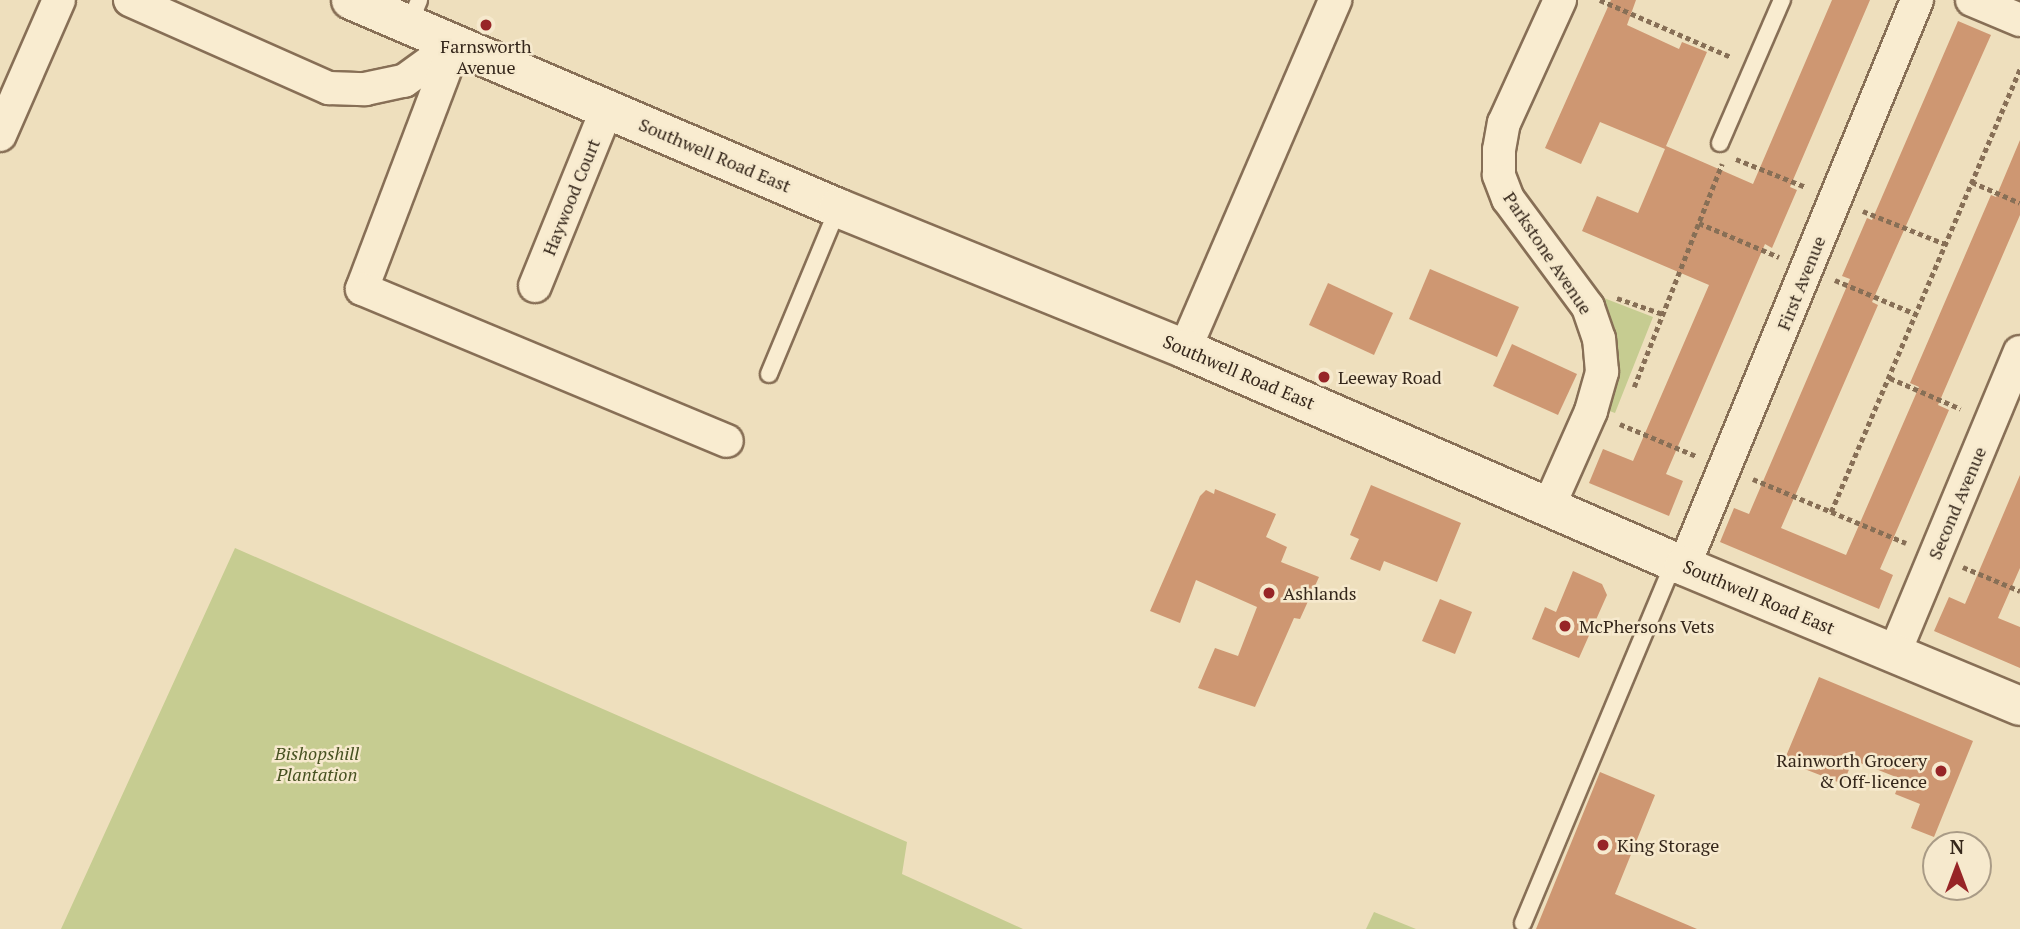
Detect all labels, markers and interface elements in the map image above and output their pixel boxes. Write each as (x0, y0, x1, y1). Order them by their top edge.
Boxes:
marker: Farnsworth Avenue (478, 17, 494, 33)
place label: Farnsworth Avenue (440, 36, 532, 78)
street label: Southwell Road East (636, 113, 794, 197)
street label: Haywood Court (538, 135, 604, 259)
street label: Parkstone Avenue (1499, 187, 1597, 319)
street label: First Avenue (1772, 233, 1830, 333)
street label: Southwell Road East (1160, 330, 1318, 414)
place label: Leeway Road (1338, 366, 1442, 388)
marker: Leeway Road (1316, 369, 1332, 385)
street label: Second Avenue (1923, 443, 1991, 563)
street label: Southwell Road East (1680, 555, 1838, 639)
place label: Ashlands (1283, 582, 1357, 604)
marker: Ashlands (1261, 585, 1277, 601)
place label: McPhersons Vets (1579, 615, 1715, 637)
marker: McPhersons Vets (1557, 618, 1573, 634)
park label: Bishopshill Plantation (275, 743, 359, 786)
place label: Rainworth Grocery & Off-licence (1776, 750, 1927, 792)
marker: Rainworth Grocery & Off-licence (1933, 763, 1949, 779)
north arrow (1922, 831, 1992, 901)
place label: King Storage (1617, 834, 1719, 856)
text: N (1950, 834, 1964, 859)
marker: King Storage (1595, 837, 1611, 853)

